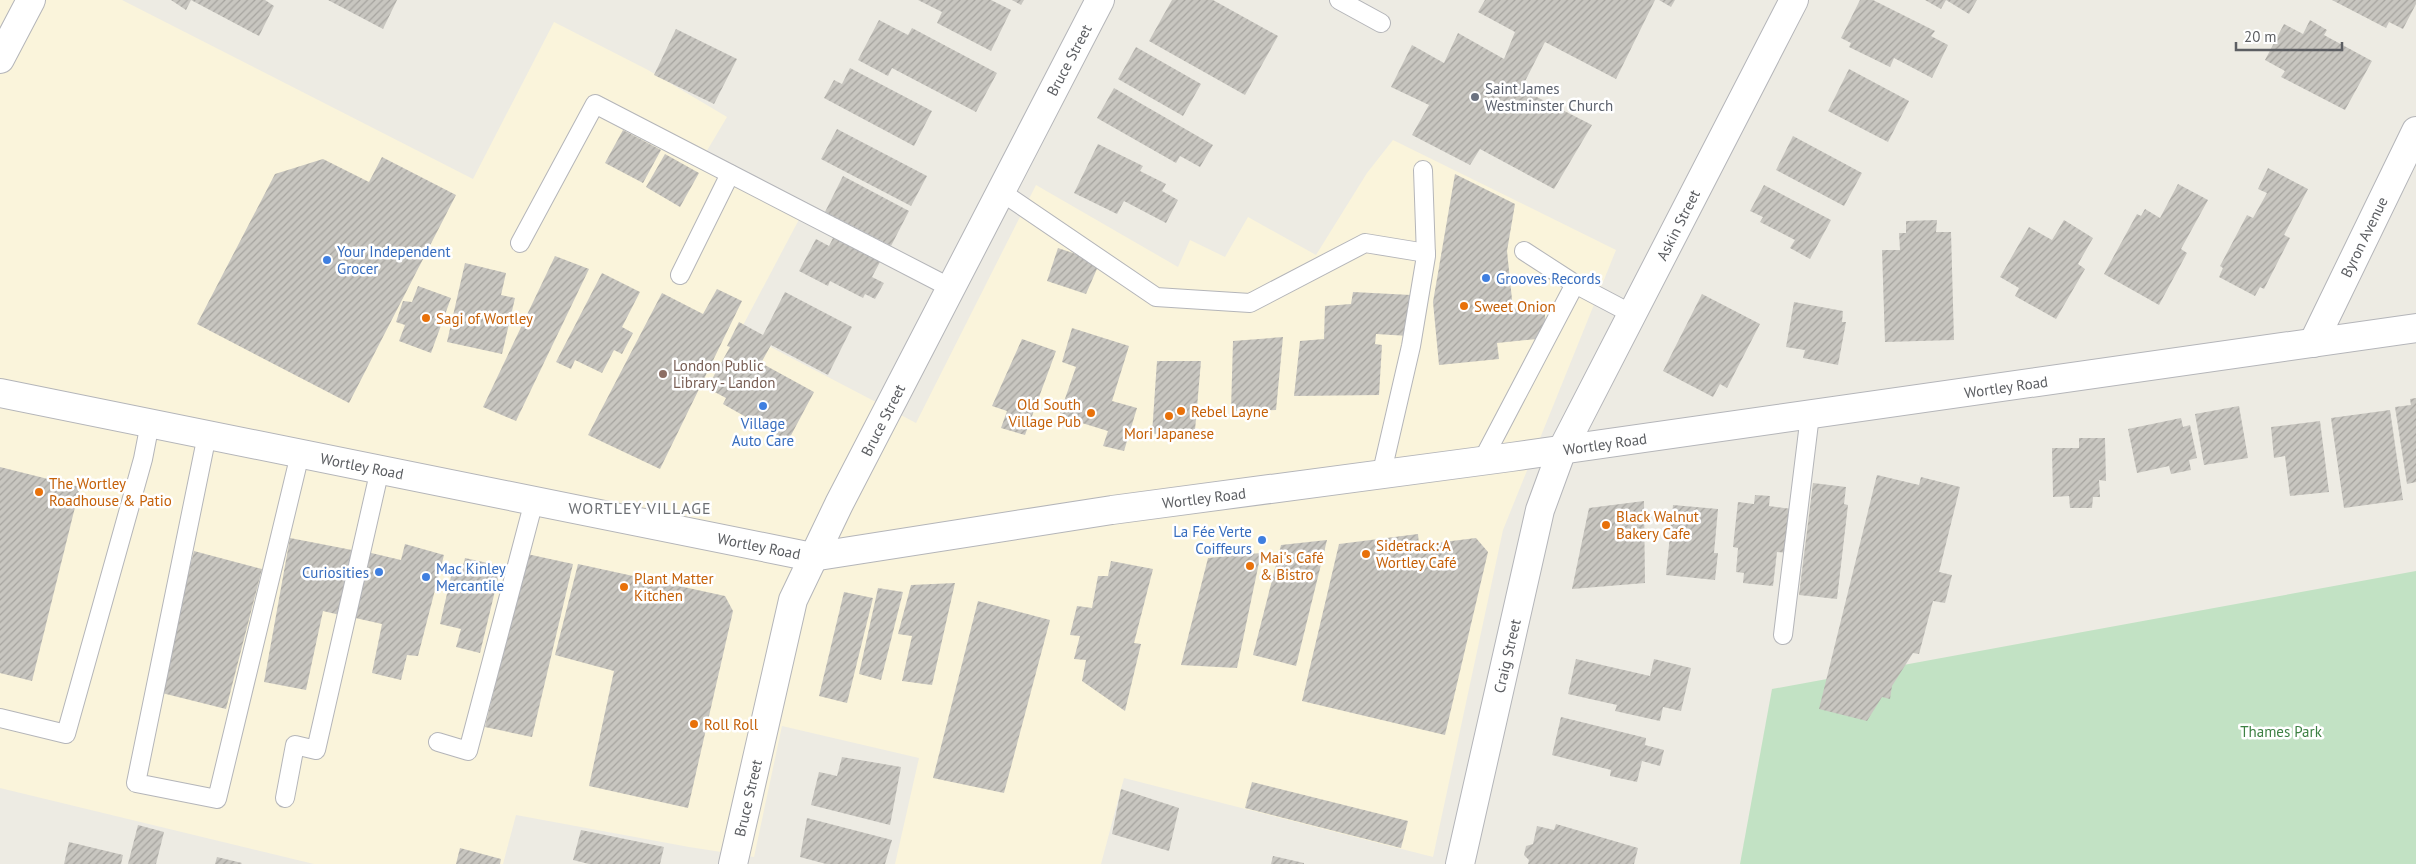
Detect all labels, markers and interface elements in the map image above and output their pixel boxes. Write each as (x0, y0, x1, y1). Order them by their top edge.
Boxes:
scale bar (2236, 20, 2342, 52)
street label: Bruce Street (1042, 21, 1096, 99)
text: 20 m (2244, 27, 2277, 46)
place label: Saint James Westminster Church (1485, 79, 1613, 115)
marker: Saint James Westminster Church (1469, 91, 1481, 103)
street label: Askin Street (1652, 186, 1704, 264)
street label: Byron Avenue (2336, 194, 2392, 280)
place label: Your Independent Grocer (337, 242, 451, 278)
marker: Your Independent Grocer (321, 254, 333, 266)
place label: Grooves Records (1496, 269, 1601, 288)
marker: Grooves Records (1480, 272, 1492, 284)
place label: Sweet Onion (1474, 297, 1556, 316)
marker: Sweet Onion (1458, 300, 1470, 312)
place label: Sagi of Wortley (436, 309, 533, 328)
marker: Sagi of Wortley (420, 312, 432, 324)
place label: London Public Library - Landon (673, 356, 775, 392)
marker: London Public Library - Landon (657, 368, 669, 380)
street label: Wortley Road (1963, 372, 2049, 402)
street label: Bruce Street (857, 381, 909, 459)
place label: Old South Village Pub (1008, 395, 1081, 431)
marker: Village Auto Care (757, 400, 769, 412)
place label: Rebel Layne (1191, 402, 1269, 421)
marker: Rebel Layne (1175, 405, 1187, 417)
marker: Old South Village Pub (1085, 407, 1097, 419)
marker: Mori Japanese (1163, 410, 1175, 422)
place label: Village Auto Care (732, 414, 794, 450)
place label: Mori Japanese (1124, 424, 1214, 443)
street label: Wortley Road (1562, 429, 1648, 459)
street label: Wortley Road (319, 449, 405, 483)
place label: The Wortley Roadhouse & Patio (49, 474, 172, 510)
street label: Wortley Road (1161, 483, 1247, 513)
marker: The Wortley Roadhouse & Patio (33, 486, 45, 498)
district label: WORTLEY VILLAGE (568, 498, 712, 518)
place label: Black Walnut Bakery Cafe (1616, 507, 1699, 543)
marker: Black Walnut Bakery Cafe (1600, 519, 1612, 531)
place label: La Fée Verte Coiffeurs (1173, 522, 1252, 558)
street label: Wortley Road (716, 529, 802, 563)
marker: La Fée Verte Coiffeurs (1256, 534, 1268, 546)
place label: Sidetrack: A Wortley Café (1376, 536, 1457, 572)
place label: Mai's Café & Bistro (1260, 548, 1324, 584)
marker: Sidetrack: A Wortley Café (1360, 548, 1372, 560)
place label: Mac Kinley Mercantile (436, 559, 506, 595)
marker: Mai's Café & Bistro (1244, 560, 1256, 572)
place label: Curiosities (302, 563, 369, 582)
marker: Curiosities (373, 566, 385, 578)
place label: Plant Matter Kitchen (634, 569, 714, 605)
marker: Mac Kinley Mercantile (420, 571, 432, 583)
marker: Plant Matter Kitchen (618, 581, 630, 593)
street label: Craig Street (1489, 617, 1525, 695)
place label: Roll Roll (704, 715, 759, 734)
marker: Roll Roll (688, 718, 700, 730)
park label: Thames Park (2240, 722, 2323, 741)
street label: Bruce Street (730, 758, 766, 838)

